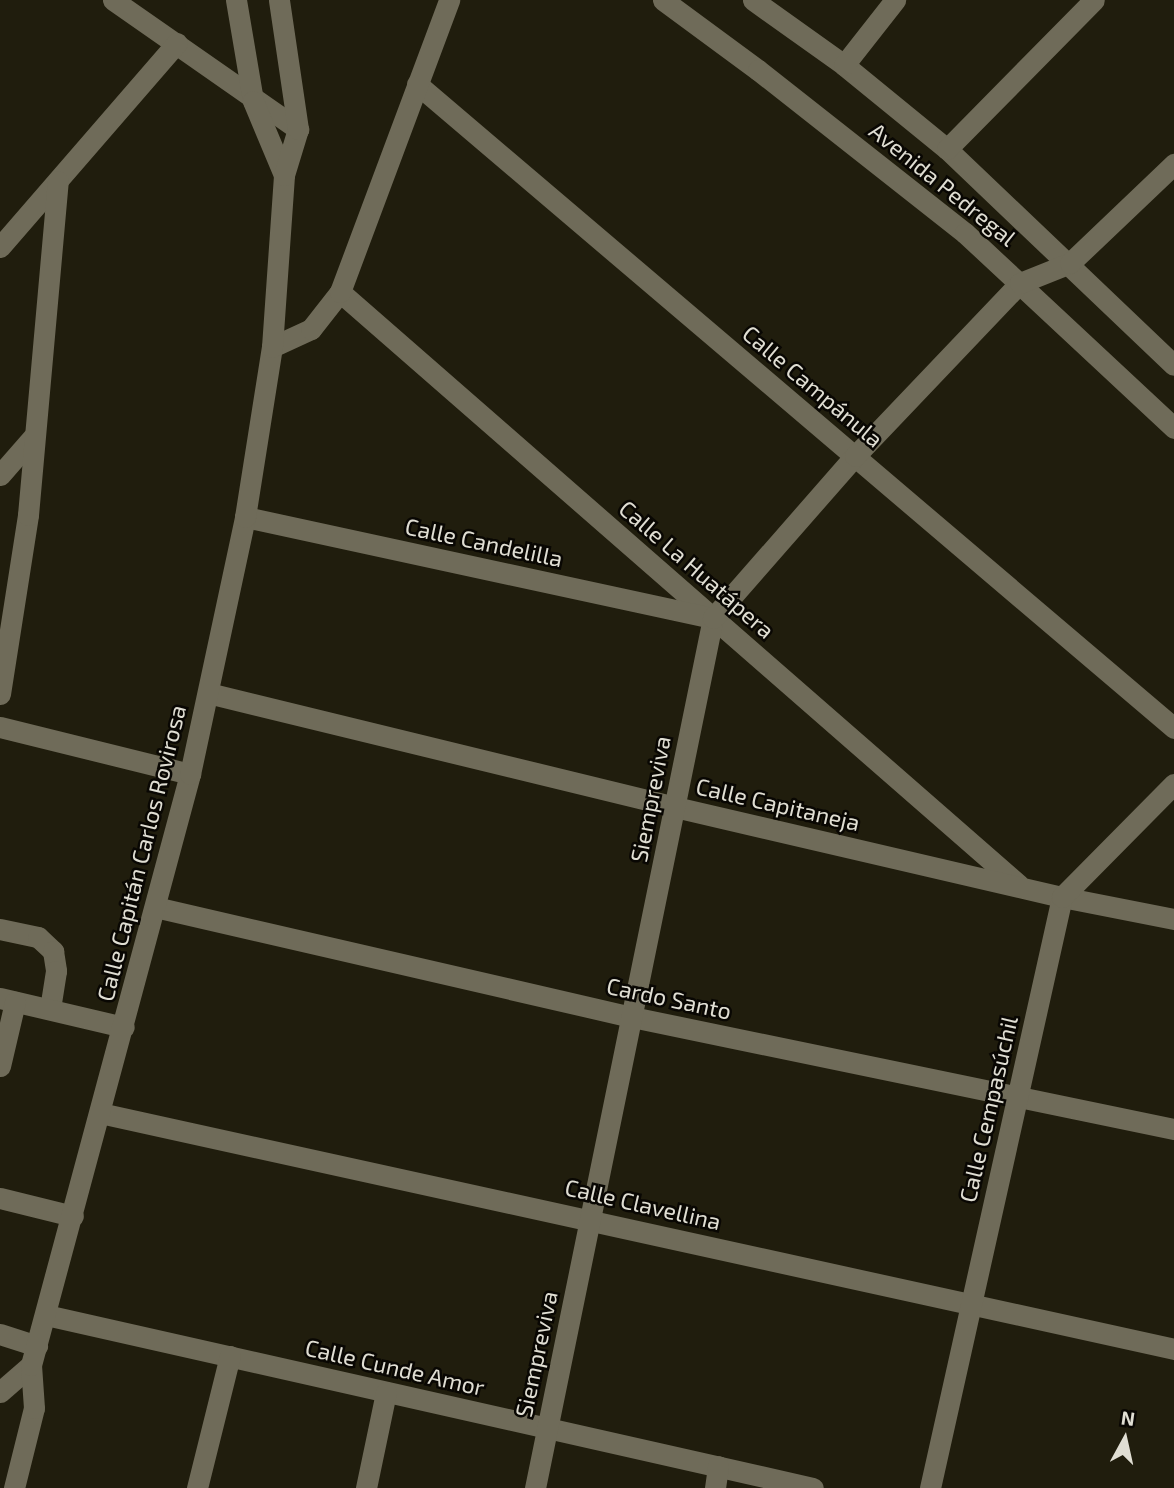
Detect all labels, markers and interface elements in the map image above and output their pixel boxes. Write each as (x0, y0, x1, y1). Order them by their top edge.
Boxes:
street label: Avenida Pedregal (864, 116, 1022, 252)
street label: Calle Campánula (737, 319, 889, 453)
street label: Calle La Huatápera (614, 494, 780, 644)
street label: Calle Candelilla (403, 512, 565, 572)
street label: Calle Capitán Carlos Rovirosa (91, 702, 191, 1004)
street label: Siempreviva (624, 733, 676, 865)
street label: Calle Capitaneja (693, 772, 863, 836)
street label: Cardo Santo (604, 971, 734, 1025)
street label: Calle Cempasúchil (953, 1013, 1023, 1205)
street label: Calle Clavellina (562, 1173, 724, 1235)
street label: Siempreviva (509, 1288, 563, 1420)
street label: Calle Cunde Amor (302, 1333, 488, 1401)
north arrow (1090, 1404, 1160, 1474)
text: N (1120, 1405, 1136, 1430)

